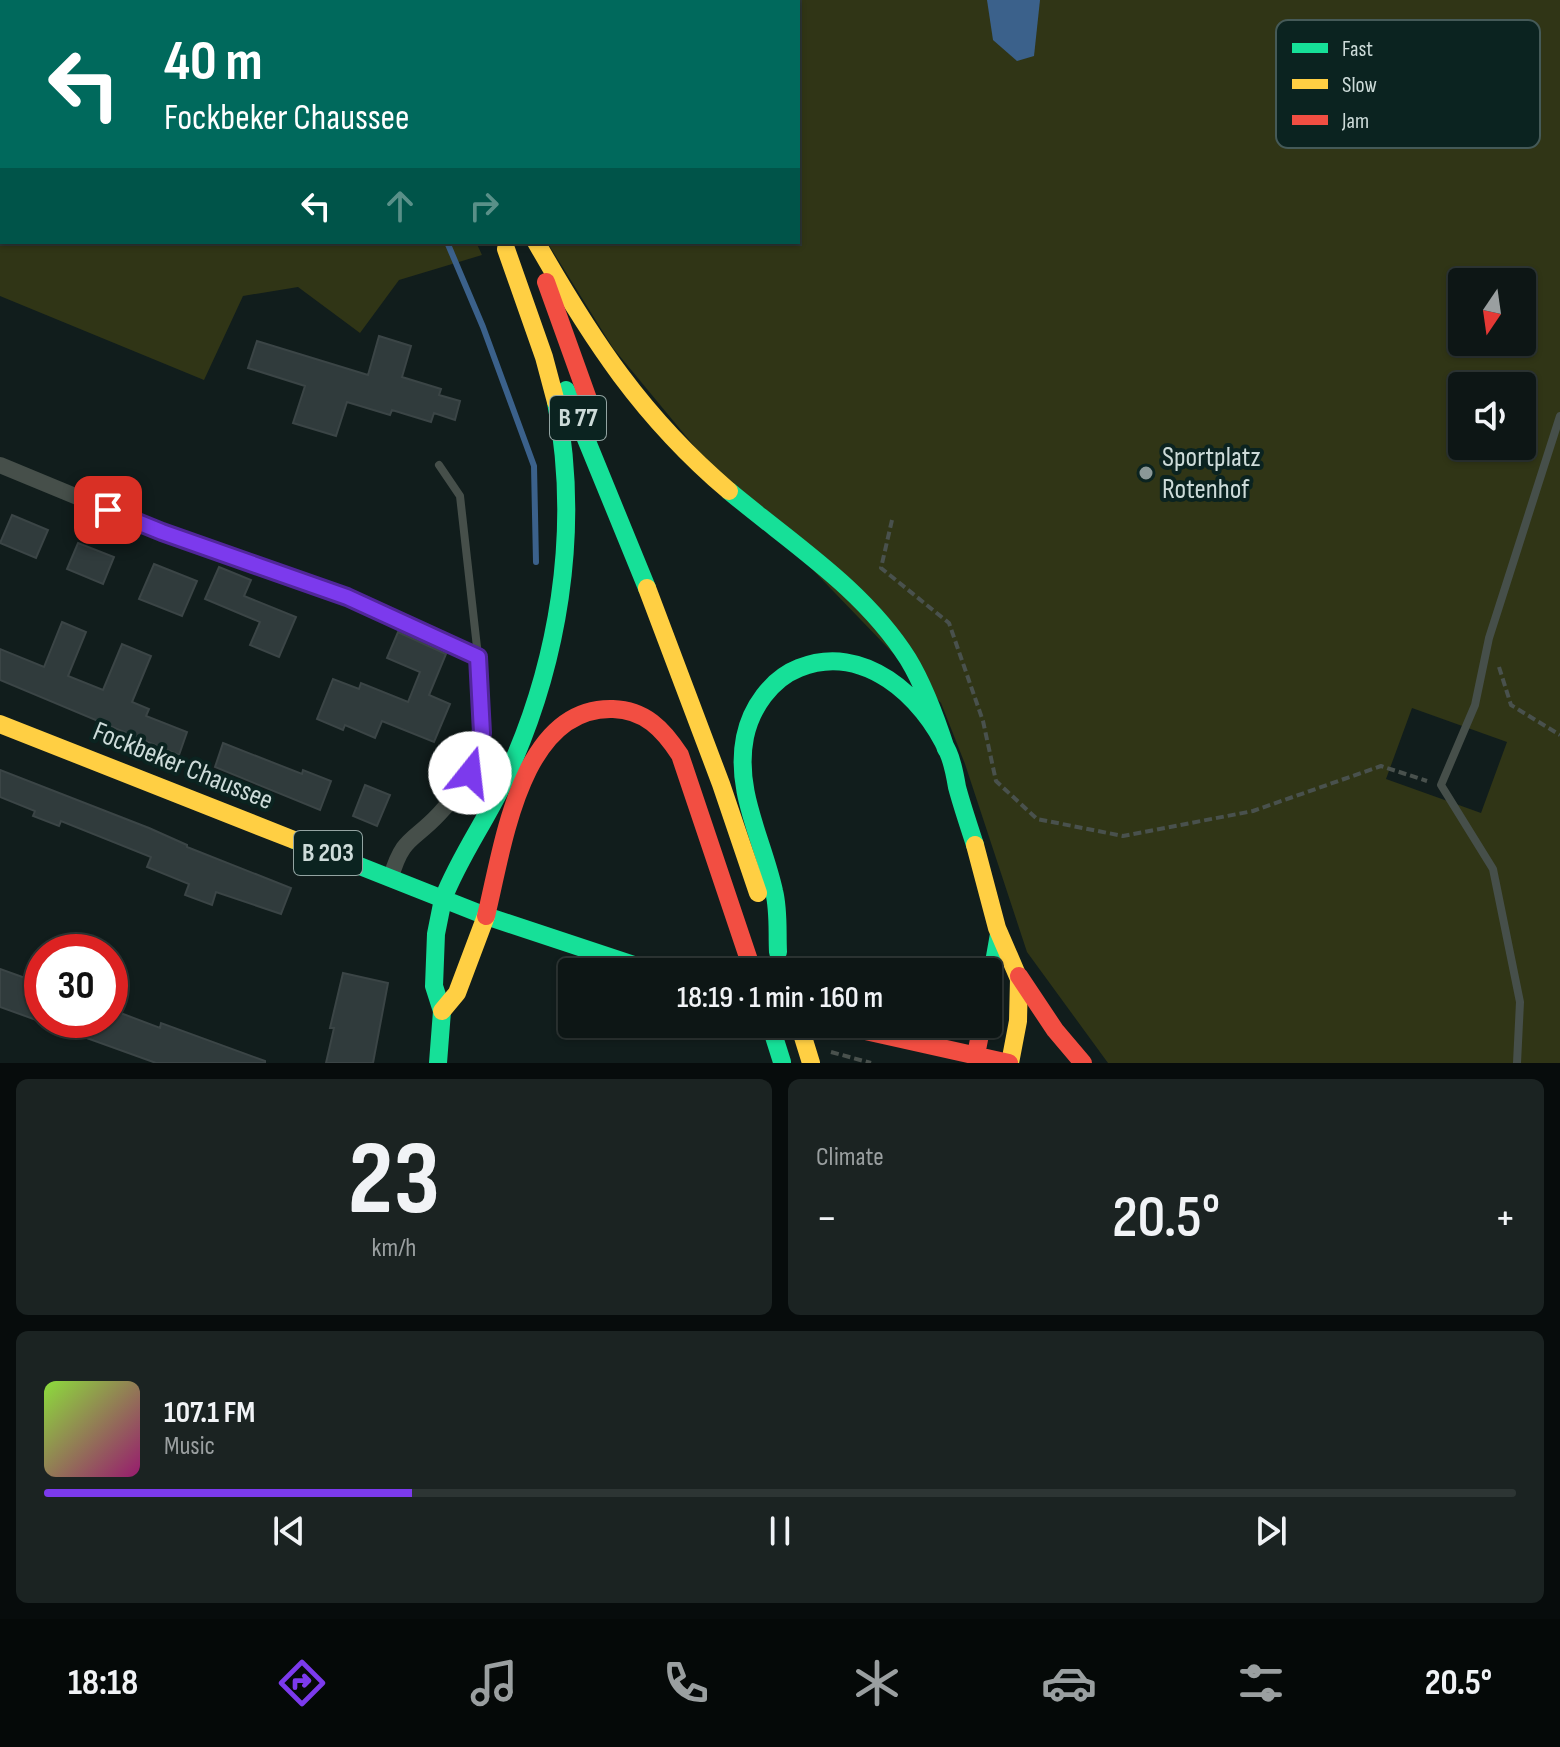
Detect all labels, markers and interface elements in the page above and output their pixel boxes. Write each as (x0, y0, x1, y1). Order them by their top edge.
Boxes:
legend (1276, 20, 1540, 148)
text: 40 m (164, 29, 263, 96)
icon: left (32, 32, 136, 136)
text: Fast (1342, 36, 1373, 63)
text: Slow (1342, 72, 1377, 99)
text: Fockbeker Chaussee (164, 97, 410, 140)
text: Jam (1341, 108, 1369, 135)
icon: left (294, 184, 338, 228)
icon: ahead (378, 184, 422, 228)
icon: right (462, 184, 506, 228)
north arrow (1448, 268, 1536, 356)
map controls (1448, 268, 1536, 460)
button: sound (1448, 372, 1536, 460)
road number: B 77 (550, 396, 606, 440)
place label: Sportplatz Rotenhof (1162, 441, 1260, 506)
marker: Sportplatz Rotenhof (1137, 464, 1155, 482)
pin (74, 476, 142, 544)
icon: arrive (86, 488, 130, 532)
street label: Fockbeker Chaussee (88, 715, 278, 817)
position arrow (428, 731, 512, 815)
road number: B 203 (294, 831, 362, 875)
speed limit sign: 30 (24, 934, 128, 1038)
text: 18:19 · 1 min · 160 m (677, 980, 883, 1016)
text: 23 (348, 1118, 440, 1243)
text: Climate (816, 1142, 884, 1173)
text: 20.5° (1112, 1182, 1220, 1254)
text: − (816, 1192, 838, 1245)
text: + (1494, 1192, 1516, 1245)
text: km/h (372, 1233, 416, 1264)
text: 107.1 FM (164, 1395, 255, 1431)
text: Music (164, 1431, 215, 1462)
icon: previous (267, 1509, 311, 1553)
icon: pause (758, 1509, 802, 1553)
icon: next (1249, 1509, 1293, 1553)
icon: directions (274, 1655, 330, 1711)
icon: music (466, 1655, 522, 1711)
icon: phone (658, 1655, 714, 1711)
icon: climate (849, 1655, 905, 1711)
icon: car (1041, 1655, 1097, 1711)
icon: filters (1233, 1655, 1289, 1711)
text: 18:18 (68, 1662, 138, 1705)
text: 20.5° (1425, 1662, 1492, 1705)

